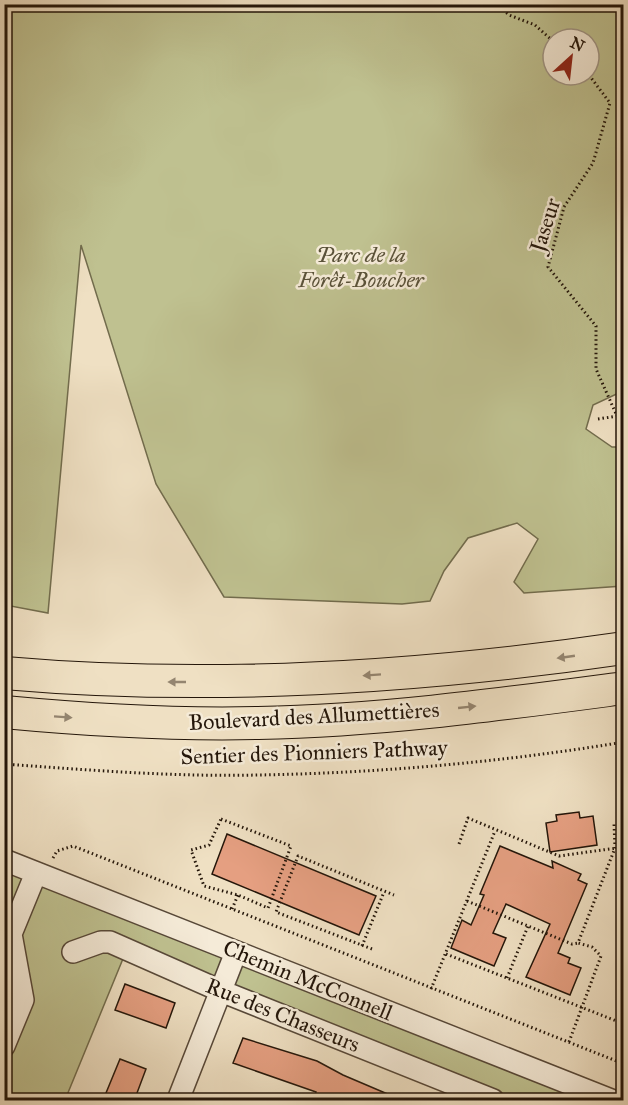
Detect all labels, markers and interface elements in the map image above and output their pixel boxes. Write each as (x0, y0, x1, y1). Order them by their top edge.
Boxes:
north arrow (541, 27, 601, 87)
text: N (567, 33, 588, 56)
street label: Jaseur (523, 194, 567, 257)
park label: Parc de la Forêt-Boucher (297, 241, 426, 293)
one-way arrow (556, 652, 575, 661)
one-way arrow (362, 671, 381, 680)
one-way arrow (167, 677, 186, 687)
street label: Boulevard des Allumettières (188, 696, 440, 736)
one-way arrow (458, 703, 477, 712)
one-way arrow (53, 712, 72, 722)
street label: Sentier des Pionniers Pathway (180, 734, 449, 770)
street label: Chemin McConnell (219, 934, 397, 1026)
street label: Rue des Chasseurs (202, 972, 364, 1058)

